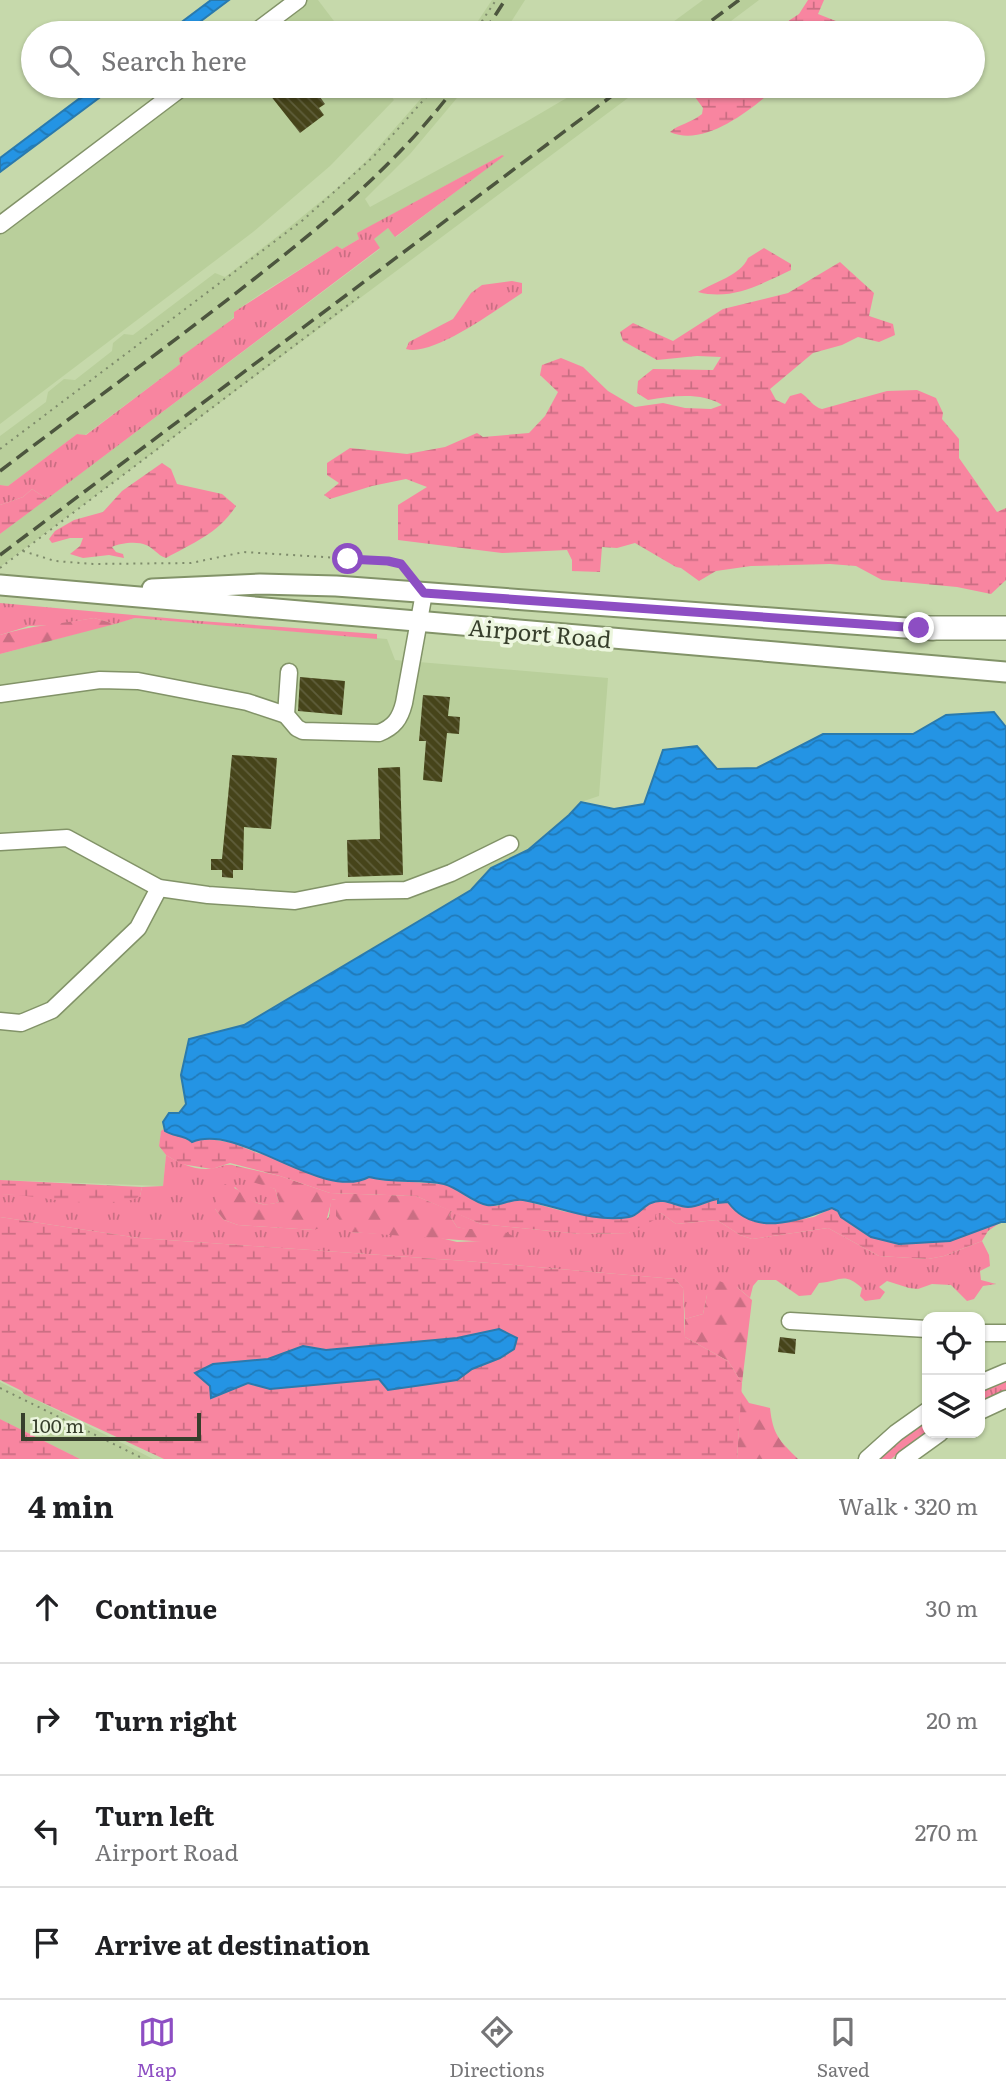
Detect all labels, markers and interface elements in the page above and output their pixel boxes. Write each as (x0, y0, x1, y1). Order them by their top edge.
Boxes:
search box (21, 21, 985, 98)
text: Search here (101, 40, 247, 79)
icon: search (45, 41, 83, 79)
route start (332, 543, 363, 574)
street label: Airport Road (467, 609, 613, 655)
route end (903, 612, 934, 643)
map controls (922, 1312, 985, 1438)
button: locate (922, 1312, 985, 1375)
button: layers (922, 1375, 985, 1438)
scale bar (21, 1410, 201, 1442)
text: 100 m (32, 1411, 84, 1439)
text: 4 min (28, 1483, 114, 1527)
text: Walk · 320 m (839, 1488, 978, 1522)
icon: ahead (28, 1588, 66, 1626)
text: Continue (95, 1588, 217, 1627)
text: 30 m (925, 1590, 978, 1624)
icon: right (28, 1700, 66, 1738)
text: Turn right (95, 1700, 237, 1739)
text: 20 m (926, 1702, 978, 1736)
text: Turn left (95, 1795, 214, 1834)
icon: left (28, 1812, 66, 1850)
text: 270 m (915, 1814, 978, 1848)
text: Airport Road (95, 1834, 238, 1868)
icon: arrive (28, 1924, 66, 1962)
text: Arrive at destination (95, 1924, 370, 1963)
tab: Map (136, 2013, 177, 2083)
tab: Directions (449, 2013, 544, 2083)
tab: Saved (817, 2013, 870, 2083)

